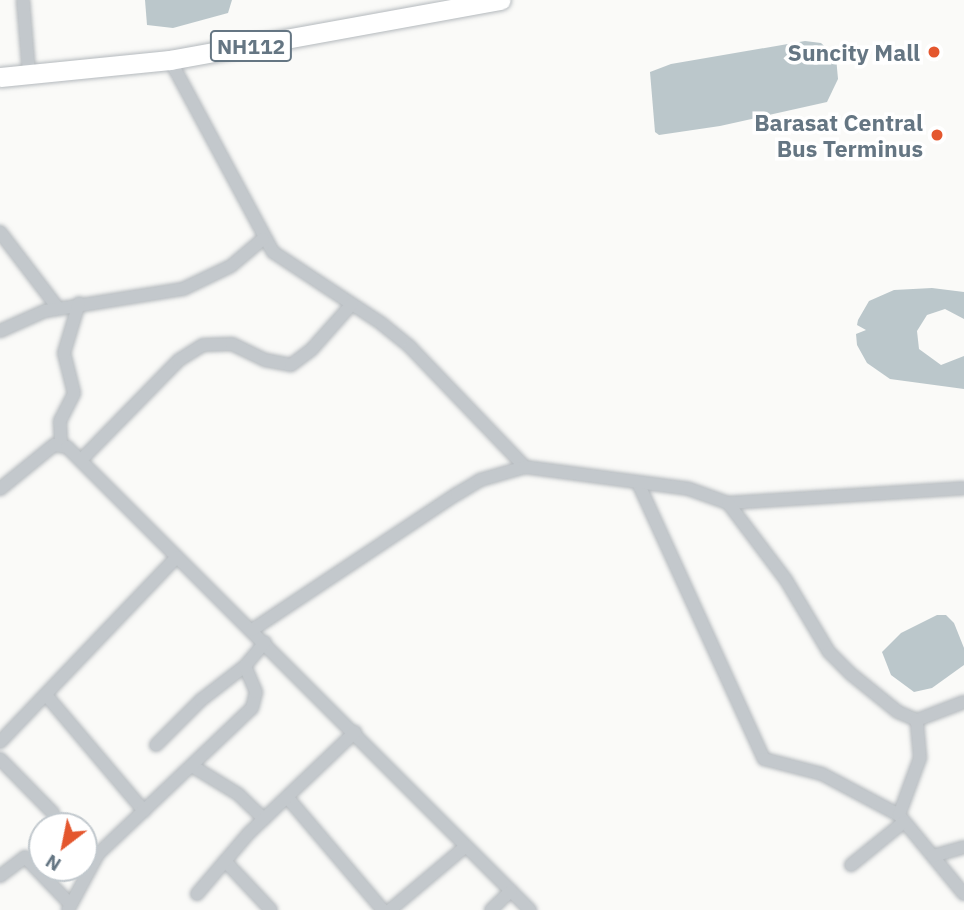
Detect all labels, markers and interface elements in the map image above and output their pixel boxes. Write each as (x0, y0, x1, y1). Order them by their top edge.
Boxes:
road number: NH112 (209, 28, 293, 64)
place label: Suncity Mall (788, 38, 920, 66)
marker: Suncity Mall (926, 44, 942, 60)
place label: Barasat Central Bus Terminus (754, 108, 923, 162)
marker: Barasat Central Bus Terminus (929, 127, 945, 143)
north arrow (28, 812, 98, 882)
text: N (41, 849, 65, 877)

